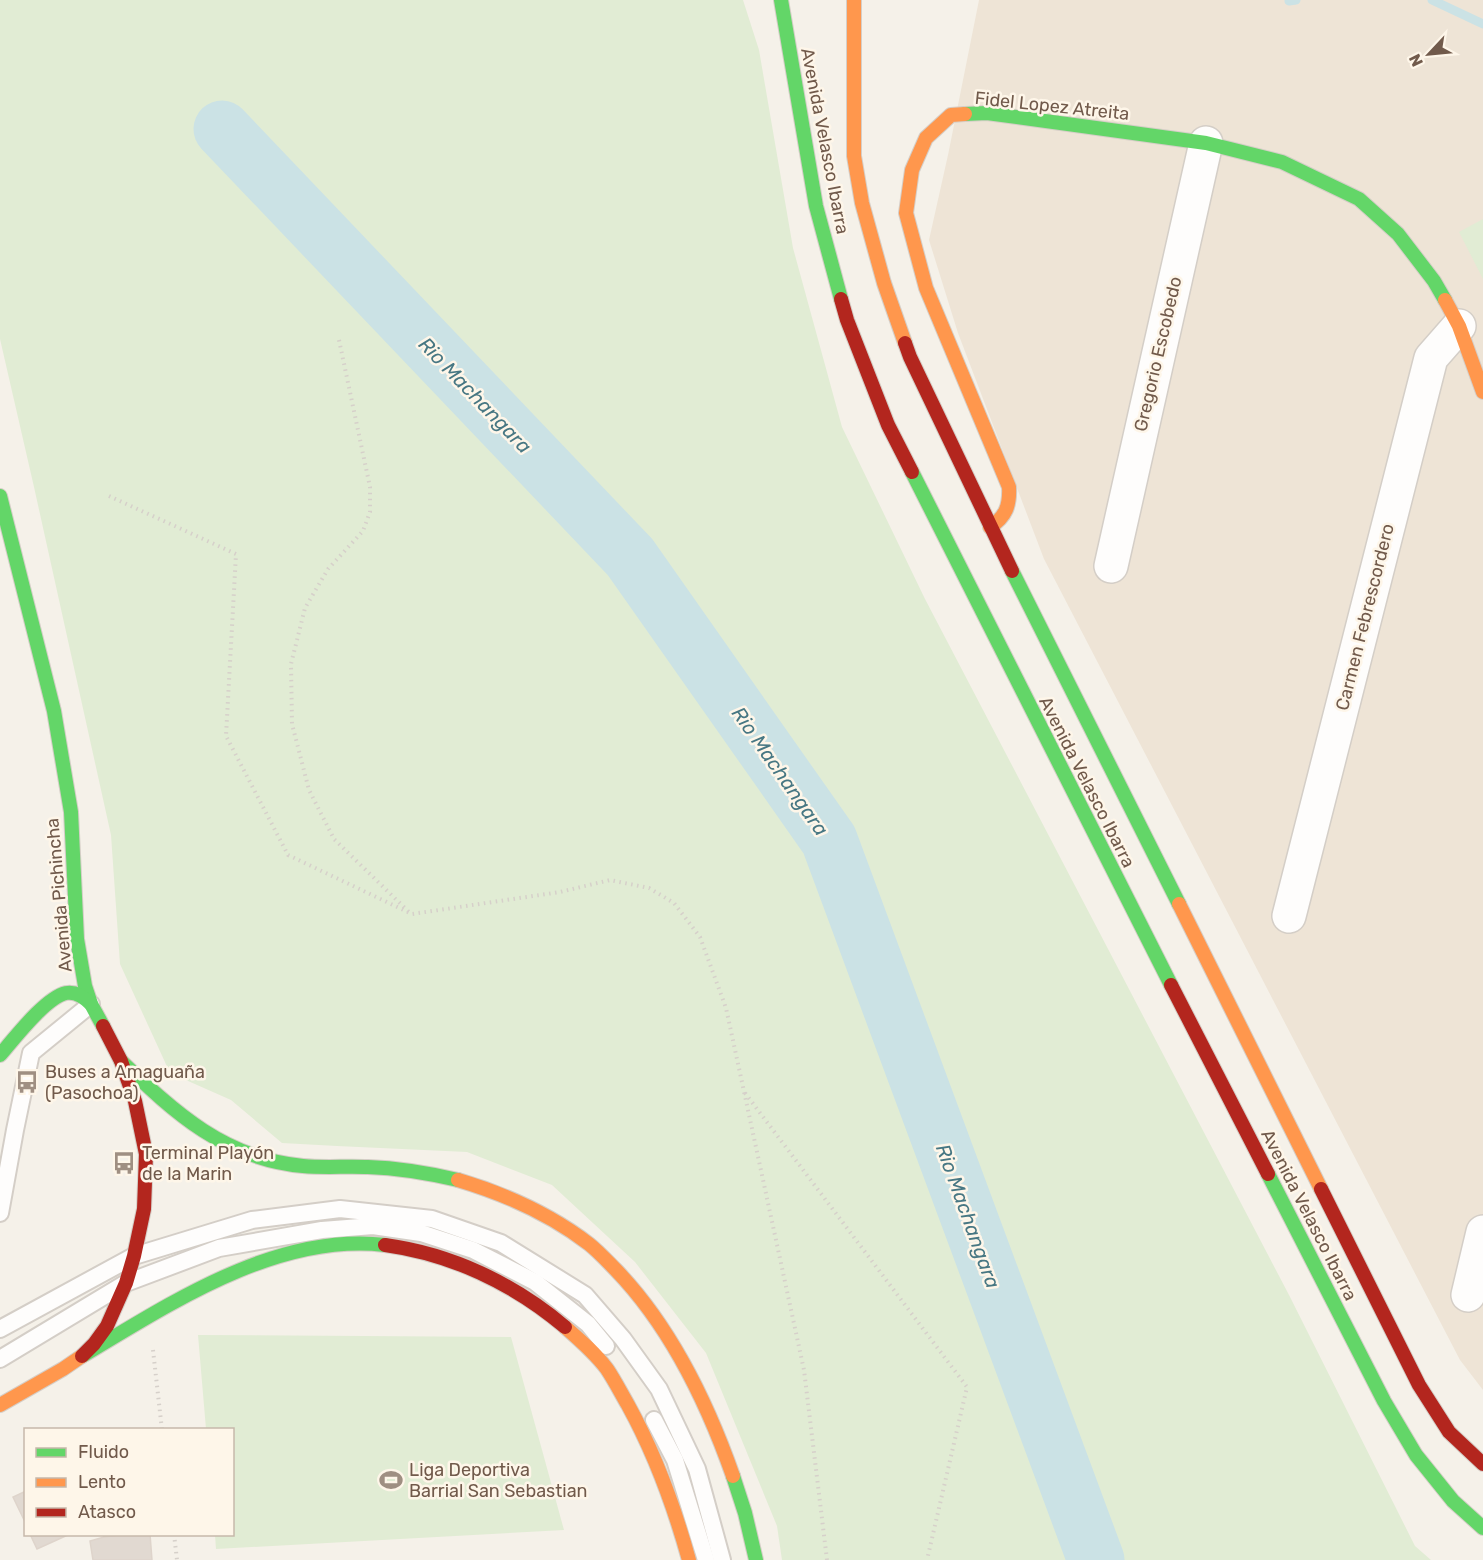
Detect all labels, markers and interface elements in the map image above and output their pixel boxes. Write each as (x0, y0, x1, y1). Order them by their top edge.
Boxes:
north arrow (1399, 24, 1459, 84)
street label: Avenida Velasco Ibarra (796, 46, 854, 236)
text: N (1405, 51, 1427, 70)
street label: Fidel Lopez Atreita (974, 87, 1130, 125)
street label: Gregorio Escobedo (1129, 274, 1187, 434)
water label: Rio Machangara (414, 332, 537, 458)
street label: Carmen Febrescordero (1331, 521, 1399, 713)
street label: Avenida Velasco Ibarra (1034, 693, 1140, 871)
water label: Rio Machangara (727, 702, 834, 840)
street label: Avenida Pichincha (41, 817, 77, 973)
place label: Buses a Amaguaña (Pasochoa) (45, 1061, 205, 1104)
bus stop icon: Buses a Amaguaña (Pasochoa) (14, 1069, 40, 1095)
street label: Avenida Velasco Ibarra (1256, 1126, 1362, 1304)
water label: Rio Machangara (931, 1140, 1005, 1292)
place label: Terminal Playón de la Marin (142, 1142, 274, 1185)
bus stop icon: Terminal Playón de la Marin (111, 1150, 137, 1176)
legend (24, 1428, 234, 1536)
text: Fluido (78, 1441, 129, 1463)
place label: Liga Deportiva Barrial San Sebastian (409, 1459, 588, 1502)
sports icon: Liga Deportiva Barrial San Sebastian (378, 1467, 404, 1493)
text: Lento (78, 1471, 126, 1493)
text: Atasco (78, 1501, 136, 1523)

